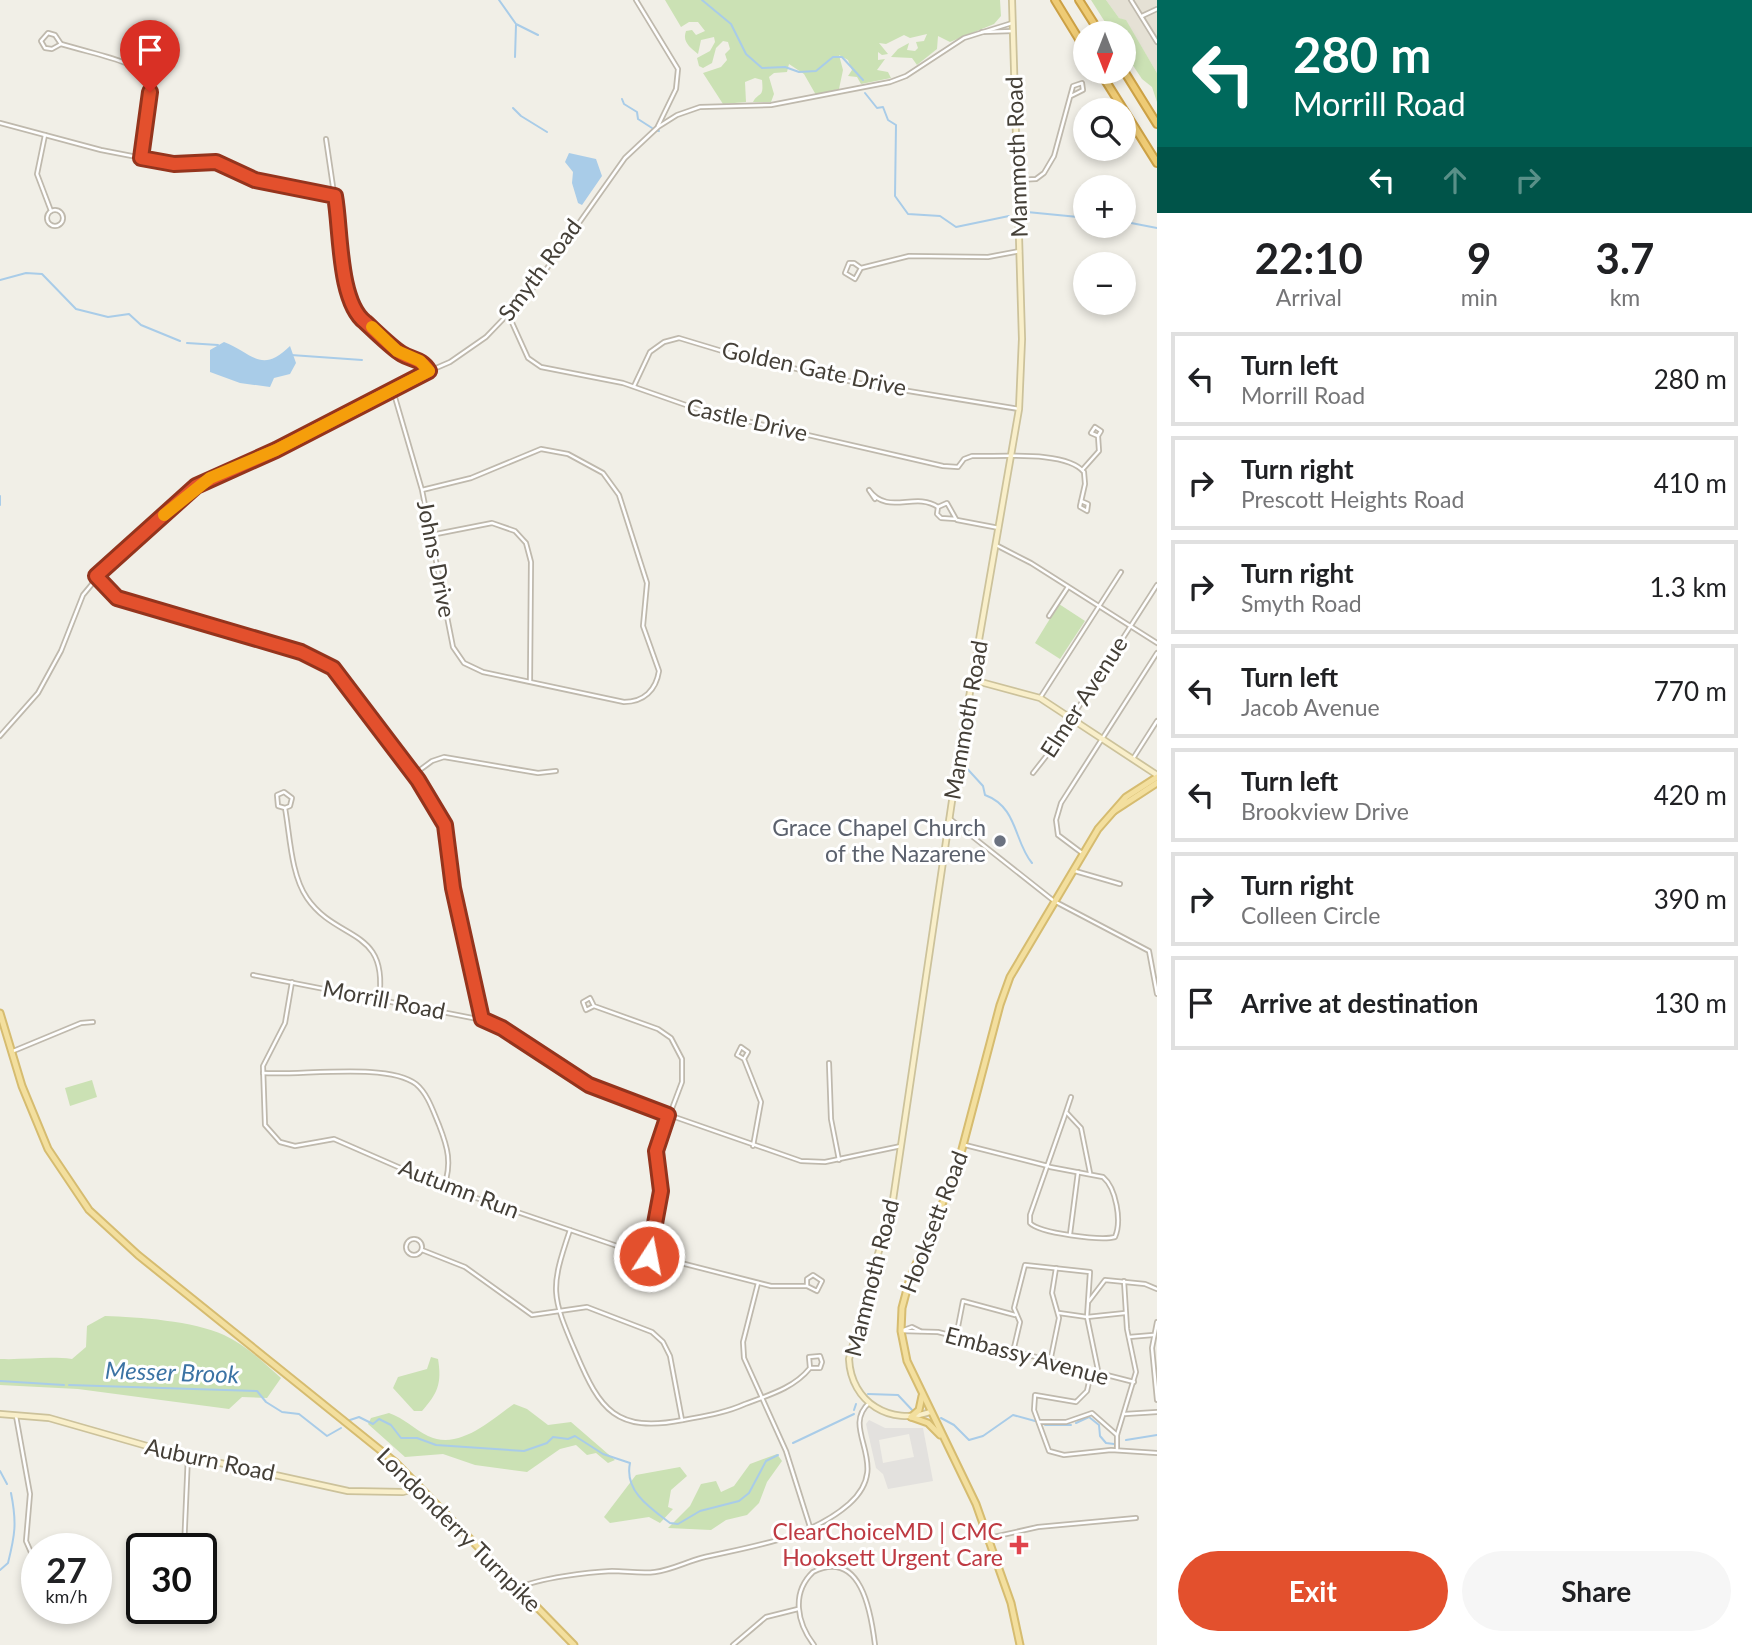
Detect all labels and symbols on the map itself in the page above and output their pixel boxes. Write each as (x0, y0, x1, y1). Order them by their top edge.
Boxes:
pin (120, 20, 180, 92)
north arrow (1073, 21, 1136, 84)
street label: Mammoth Road (999, 76, 1033, 238)
street label: Smyth Road (492, 213, 587, 326)
street label: Golden Gate Drive (719, 335, 909, 401)
street label: Castle Drive (684, 392, 810, 447)
street label: Johns Drive (412, 498, 462, 620)
street label: Elmer Avenue (1034, 631, 1133, 762)
street label: Mammoth Road (937, 638, 993, 802)
place label: Grace Chapel Church of the Nazarene (772, 813, 986, 867)
marker: Grace Chapel Church of the Nazarene (992, 833, 1008, 849)
street label: Morrill Road (321, 973, 448, 1025)
street label: Hooksett Road (893, 1147, 973, 1296)
street label: Autumn Run (395, 1152, 523, 1224)
street label: Mammoth Road (838, 1196, 904, 1359)
position arrow (612, 1219, 686, 1293)
street label: Embassy Avenue (942, 1320, 1112, 1390)
water label: Messer Brook (105, 1355, 240, 1388)
street label: Auburn Road (143, 1432, 278, 1486)
street label: Londonderry Turnpike (372, 1441, 548, 1617)
place label: ClearChoiceMD | CMC Hooksett Urgent Care (772, 1517, 1003, 1571)
speed limit sign: 30 (126, 1533, 217, 1624)
marker: ClearChoiceMD | CMC Hooksett Urgent Care (1009, 1535, 1029, 1555)

